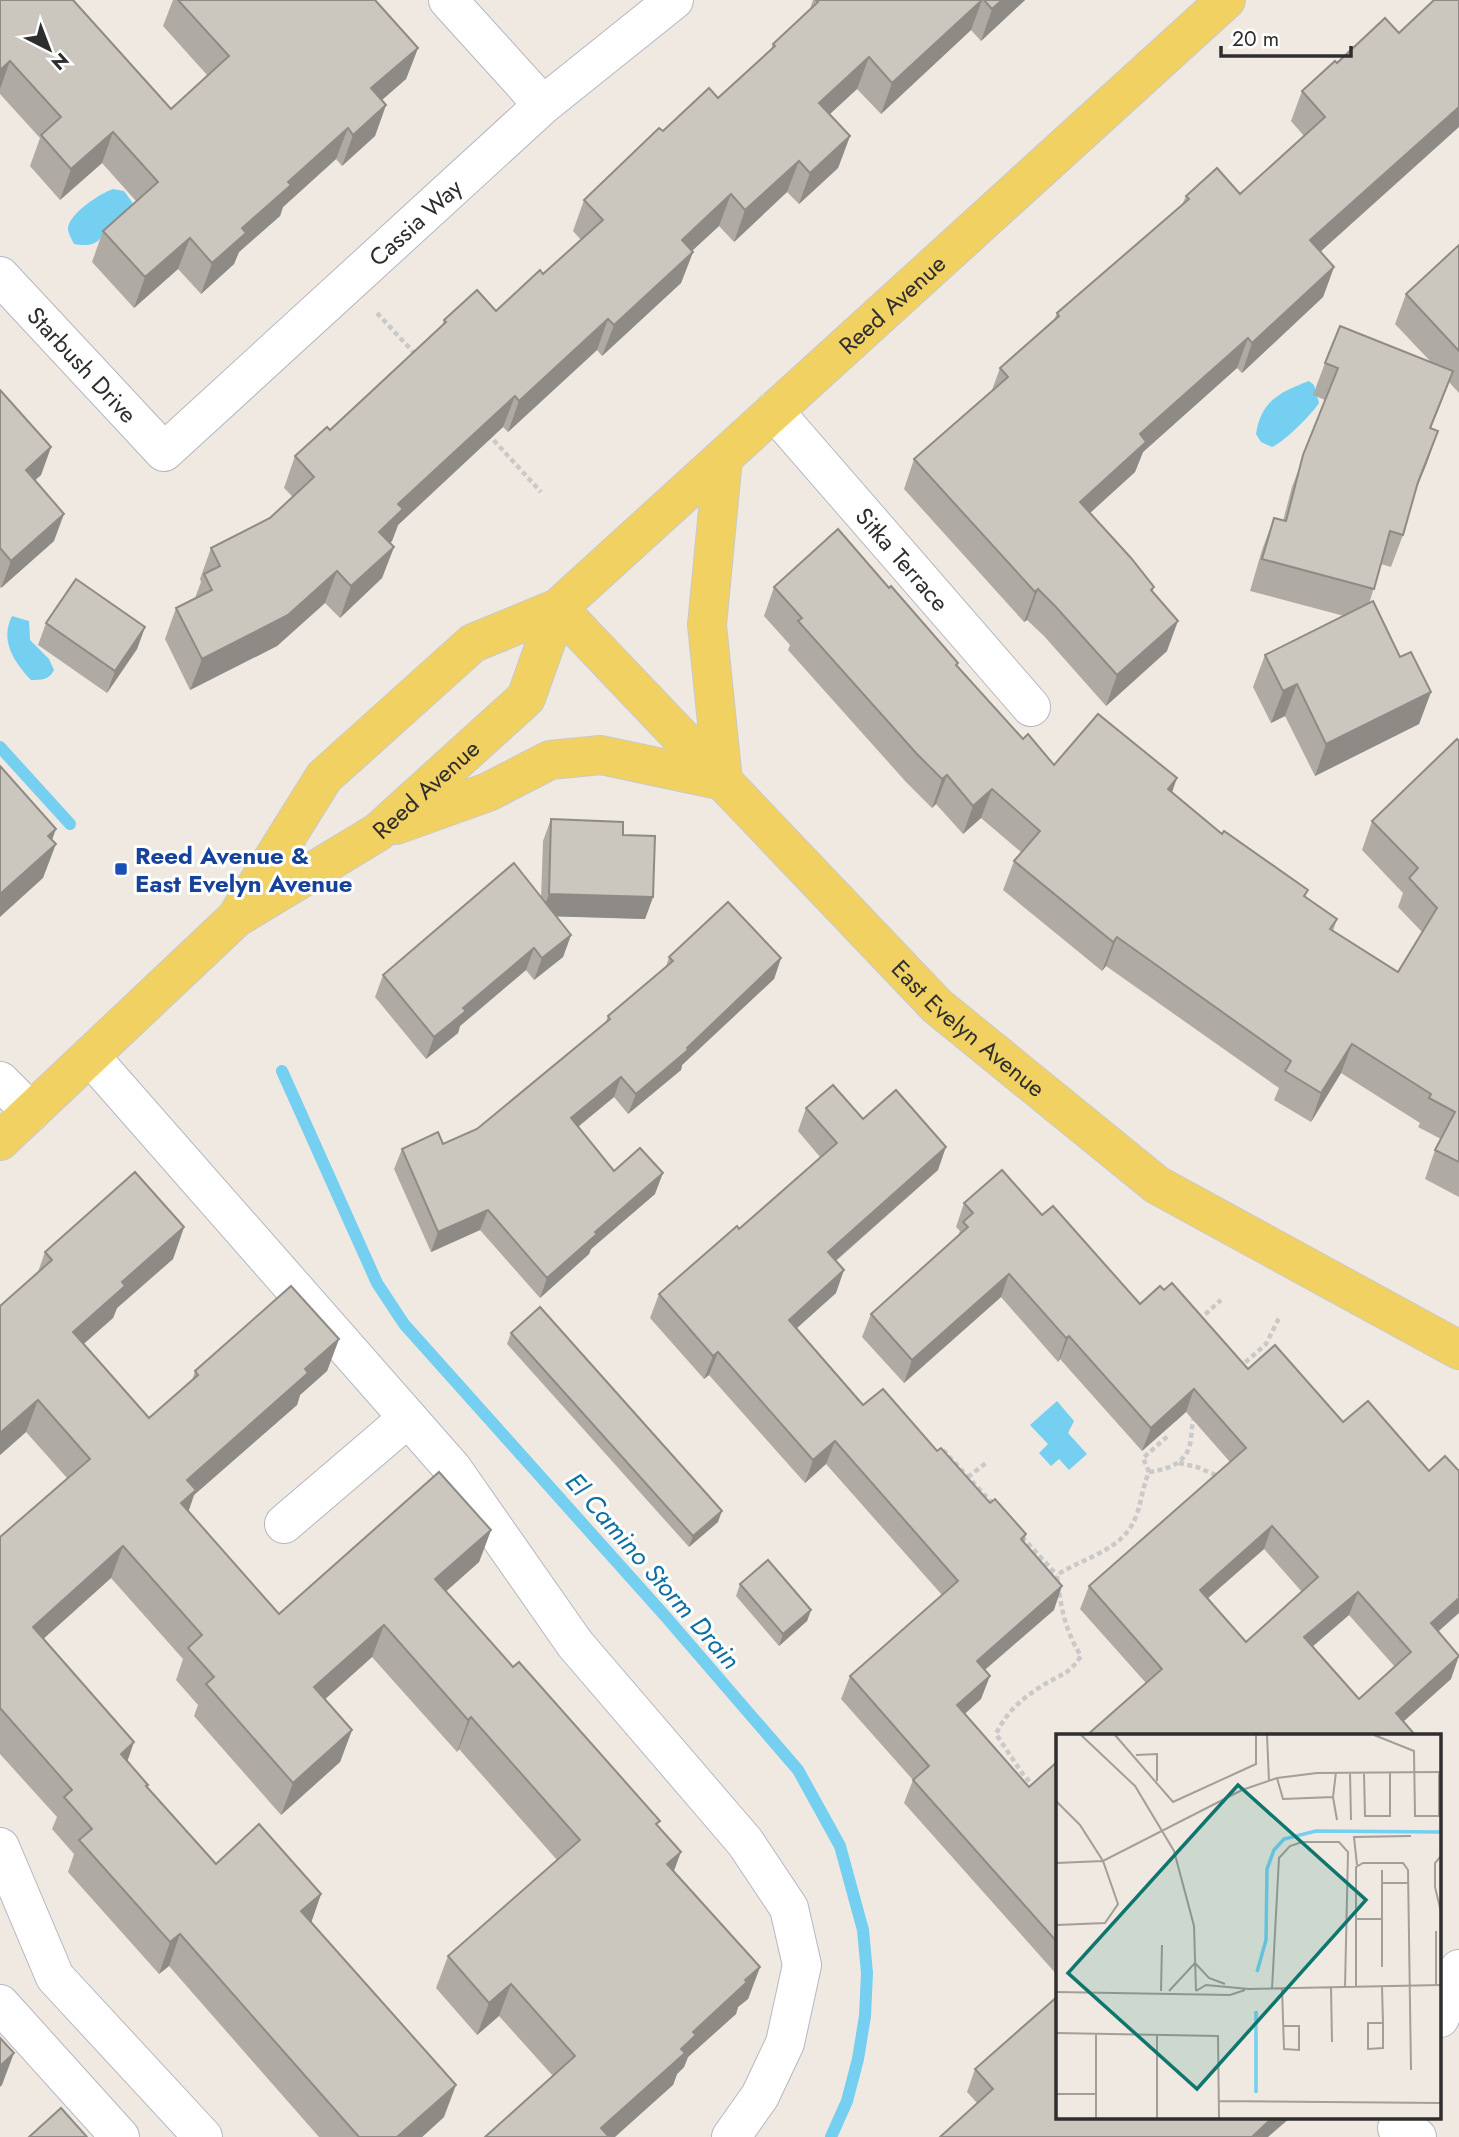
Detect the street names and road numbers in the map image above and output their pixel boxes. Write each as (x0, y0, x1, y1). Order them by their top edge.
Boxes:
street label: Cassia Way (361, 170, 470, 274)
street label: Reed Avenue (831, 246, 953, 362)
street label: Starbush Drive (19, 298, 146, 431)
street label: Sitka Terrace (847, 499, 958, 619)
street label: Reed Avenue (364, 731, 487, 847)
street label: East Evelyn Avenue (884, 952, 1053, 1105)

